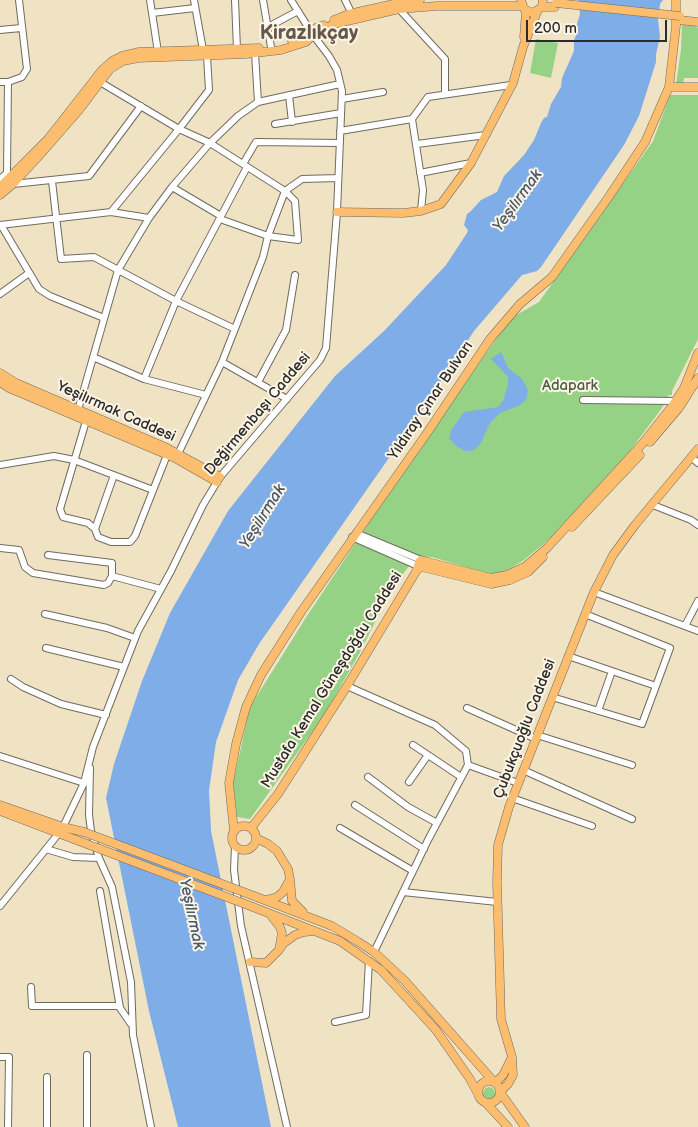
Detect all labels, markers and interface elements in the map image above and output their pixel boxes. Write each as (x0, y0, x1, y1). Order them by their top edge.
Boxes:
scale bar (528, 10, 669, 42)
text: 200 m (534, 19, 577, 38)
district label: Kirazlıkçay (260, 22, 358, 46)
water label: Yeşilırmak (489, 166, 547, 236)
street label: Yıldıray Çınar Bulvarı (385, 338, 477, 464)
street label: Değirmenbaşı Caddesi (201, 349, 315, 479)
park label: Adapark (542, 377, 598, 395)
street label: Yeşilırmak Caddesi (54, 378, 178, 446)
water label: Yeşilırmak (236, 481, 290, 553)
street label: Mustafa Kemal Güneşdoğdu Caddesi (258, 568, 406, 792)
street label: Çubukçuoğlu Caddesi (490, 657, 560, 801)
water label: Yeşilırmak (174, 877, 208, 951)

